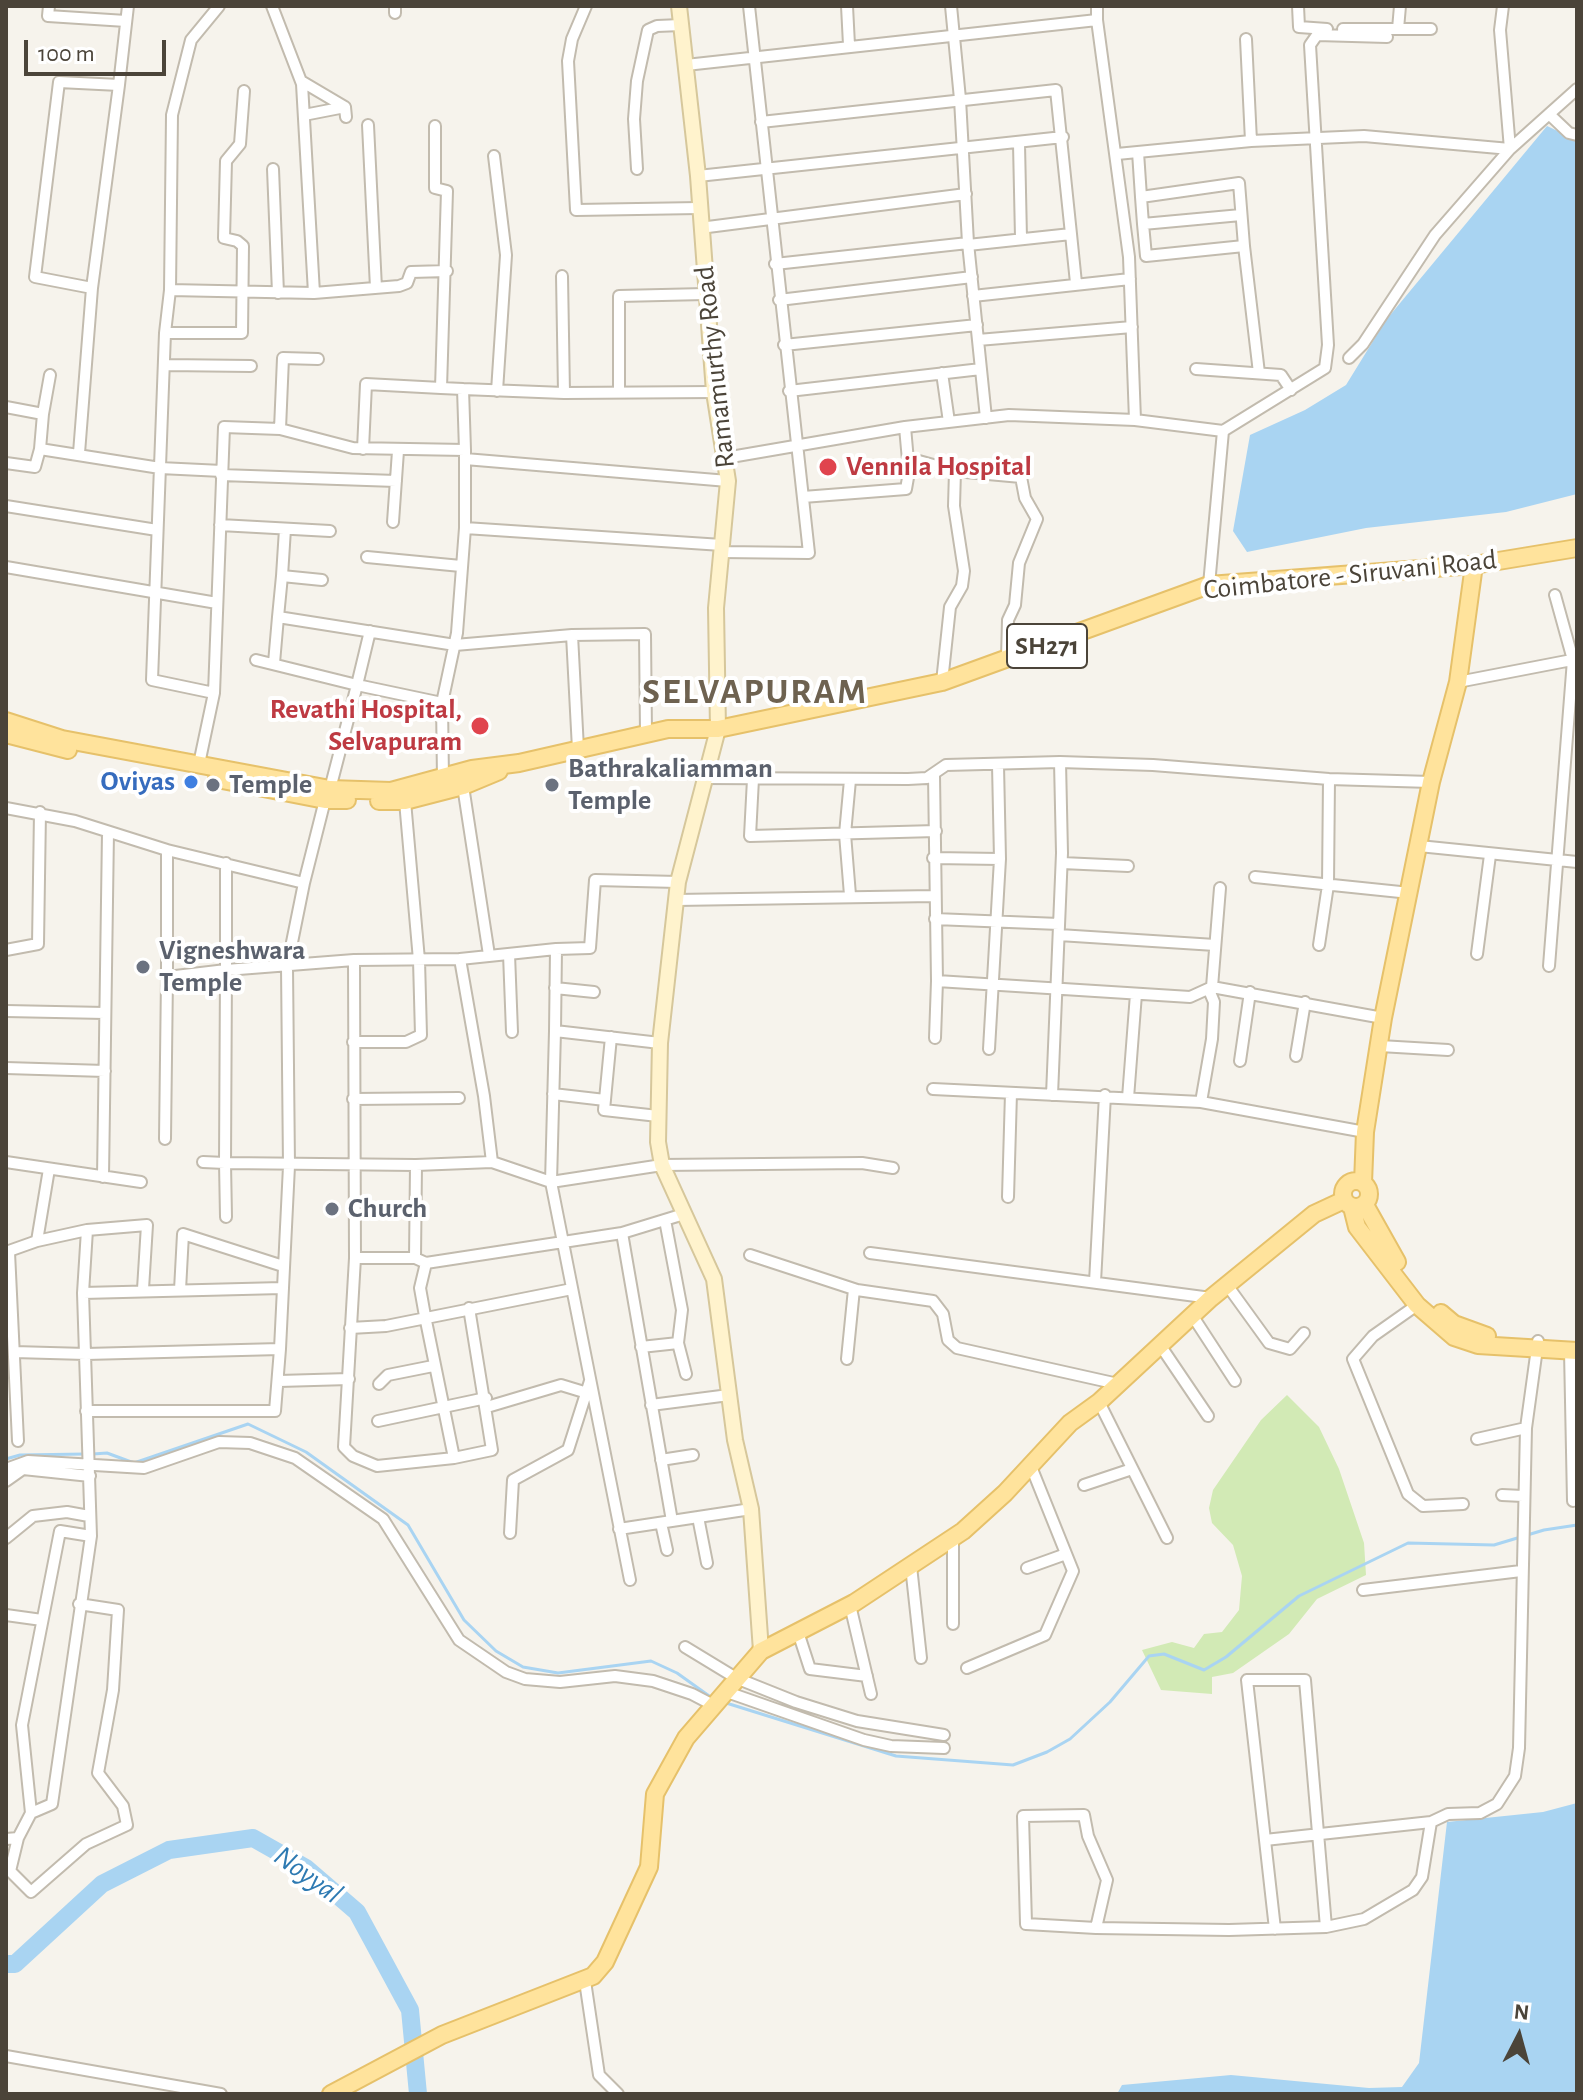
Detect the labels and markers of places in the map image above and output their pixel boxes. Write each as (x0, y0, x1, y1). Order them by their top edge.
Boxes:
place label: Vennila Hospital (846, 450, 1032, 484)
marker: Vennila Hospital (817, 456, 839, 478)
place label: Revathi Hospital, Selvapuram (270, 693, 462, 759)
marker: Revathi Hospital, Selvapuram (469, 715, 491, 737)
place label: Bathrakaliamman Temple (568, 752, 773, 818)
place label: Oviyas (101, 765, 175, 799)
place label: Temple (229, 768, 312, 802)
marker: Oviyas (182, 773, 200, 791)
marker: Temple (204, 776, 222, 794)
marker: Bathrakaliamman Temple (543, 776, 561, 794)
place label: Vigneshwara Temple (159, 934, 305, 1000)
marker: Vigneshwara Temple (134, 958, 152, 976)
place label: Church (348, 1192, 427, 1226)
marker: Church (323, 1200, 341, 1218)

